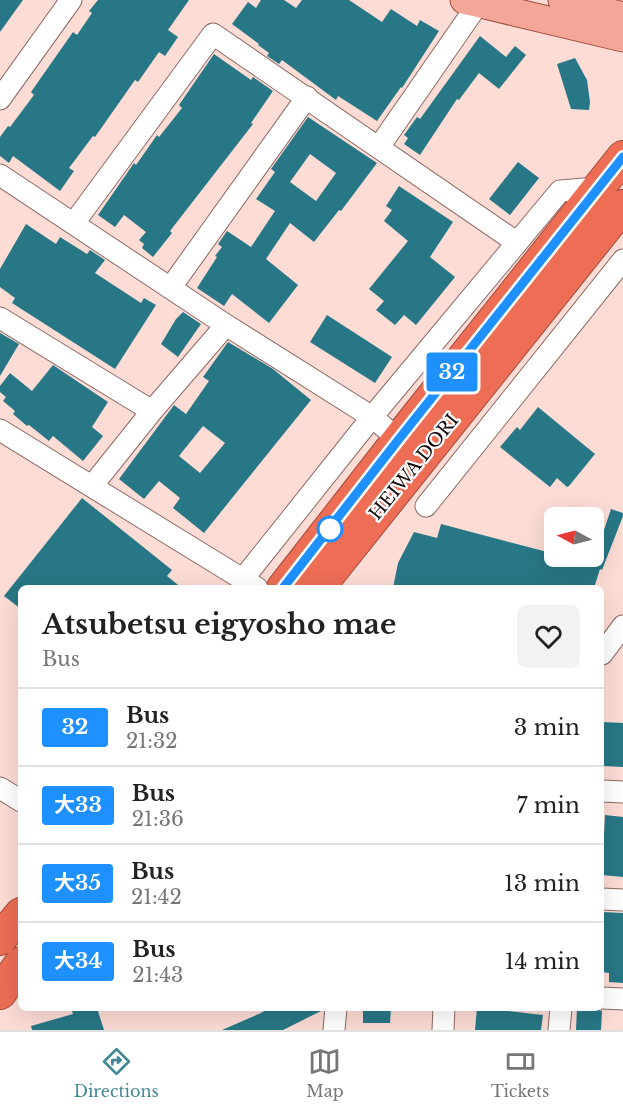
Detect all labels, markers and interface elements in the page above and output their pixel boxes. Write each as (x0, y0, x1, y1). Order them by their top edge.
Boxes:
line badge: 32 (425, 352, 479, 392)
text: 32 (438, 359, 466, 385)
street label: HEIWA DORI (365, 410, 463, 524)
north arrow (544, 507, 604, 567)
map controls (544, 507, 604, 567)
unlabelled marker (317, 516, 343, 542)
button: heart (517, 605, 580, 668)
text: Atsubetsu eigyosho mae (42, 607, 396, 642)
text: Bus (42, 647, 80, 671)
text: Bus (126, 702, 169, 729)
text: 32 (61, 714, 89, 740)
text: 3 min (514, 714, 580, 741)
text: 21:32 (126, 729, 178, 753)
text: Bus (132, 780, 175, 807)
text: 大33 (54, 792, 102, 818)
text: 7 min (516, 792, 580, 819)
text: 21:36 (132, 807, 184, 831)
text: Bus (131, 858, 174, 885)
text: 大35 (54, 870, 101, 896)
text: 13 min (504, 870, 580, 897)
text: 21:42 (131, 885, 182, 909)
text: Bus (132, 936, 176, 963)
text: 大34 (54, 948, 102, 974)
text: 14 min (505, 948, 580, 975)
text: 21:43 (132, 963, 183, 987)
tab: Directions (74, 1045, 159, 1101)
tab: Map (306, 1045, 344, 1101)
tab: Tickets (491, 1045, 549, 1101)

